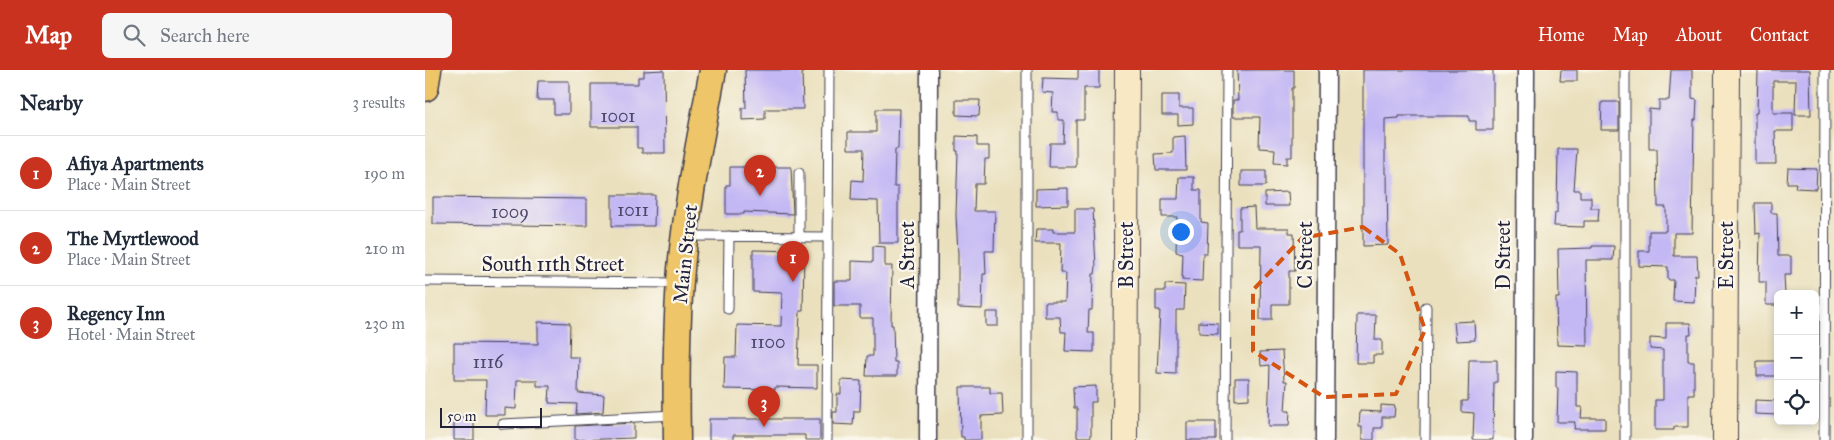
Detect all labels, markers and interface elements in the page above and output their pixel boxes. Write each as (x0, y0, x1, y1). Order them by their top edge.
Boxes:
search box (102, 13, 452, 58)
text: Map (25, 20, 72, 50)
icon: search (120, 21, 148, 49)
text: Search here (160, 24, 250, 47)
text: Home (1538, 24, 1585, 46)
text: Map (1613, 24, 1648, 46)
text: About (1676, 24, 1722, 46)
text: Contact (1750, 24, 1809, 46)
text: Nearby (20, 90, 83, 116)
text: 3 results (352, 93, 405, 112)
house number: 1001 (601, 105, 635, 127)
text: Afiya Apartments (67, 152, 204, 175)
pin: 2 (744, 155, 776, 196)
text: 1 (33, 164, 39, 183)
text: 190 m (364, 164, 405, 183)
text: Place · Main Street (67, 175, 191, 194)
house number: 1011 (617, 199, 649, 221)
house number: 1009 (491, 201, 529, 223)
street label: Main Street (668, 203, 702, 305)
your location (1168, 219, 1194, 245)
street label: D Street (1491, 220, 1515, 290)
street label: A Street (895, 221, 919, 290)
street label: B Street (1114, 221, 1138, 289)
street label: C Street (1293, 221, 1317, 289)
street label: E Street (1714, 221, 1738, 289)
text: The Myrtlewood (67, 227, 199, 250)
text: 2 (32, 239, 40, 258)
text: 210 m (365, 239, 405, 258)
pin: 1 (777, 241, 809, 282)
text: Place · Main Street (67, 250, 191, 269)
street label: South 11th Street (482, 252, 624, 276)
map controls (1774, 290, 1819, 425)
button: + (1774, 290, 1819, 335)
text: Regency Inn (67, 302, 165, 325)
text: 3 (33, 314, 39, 333)
text: 230 m (365, 314, 405, 333)
text: Hotel · Main Street (67, 325, 195, 344)
house number: 1100 (750, 331, 786, 353)
button: − (1774, 335, 1819, 380)
house number: 1116 (473, 351, 504, 373)
button: locate (1774, 380, 1819, 425)
pin: 3 (748, 386, 780, 427)
scale bar (440, 405, 543, 428)
text: 50 m (447, 408, 476, 425)

